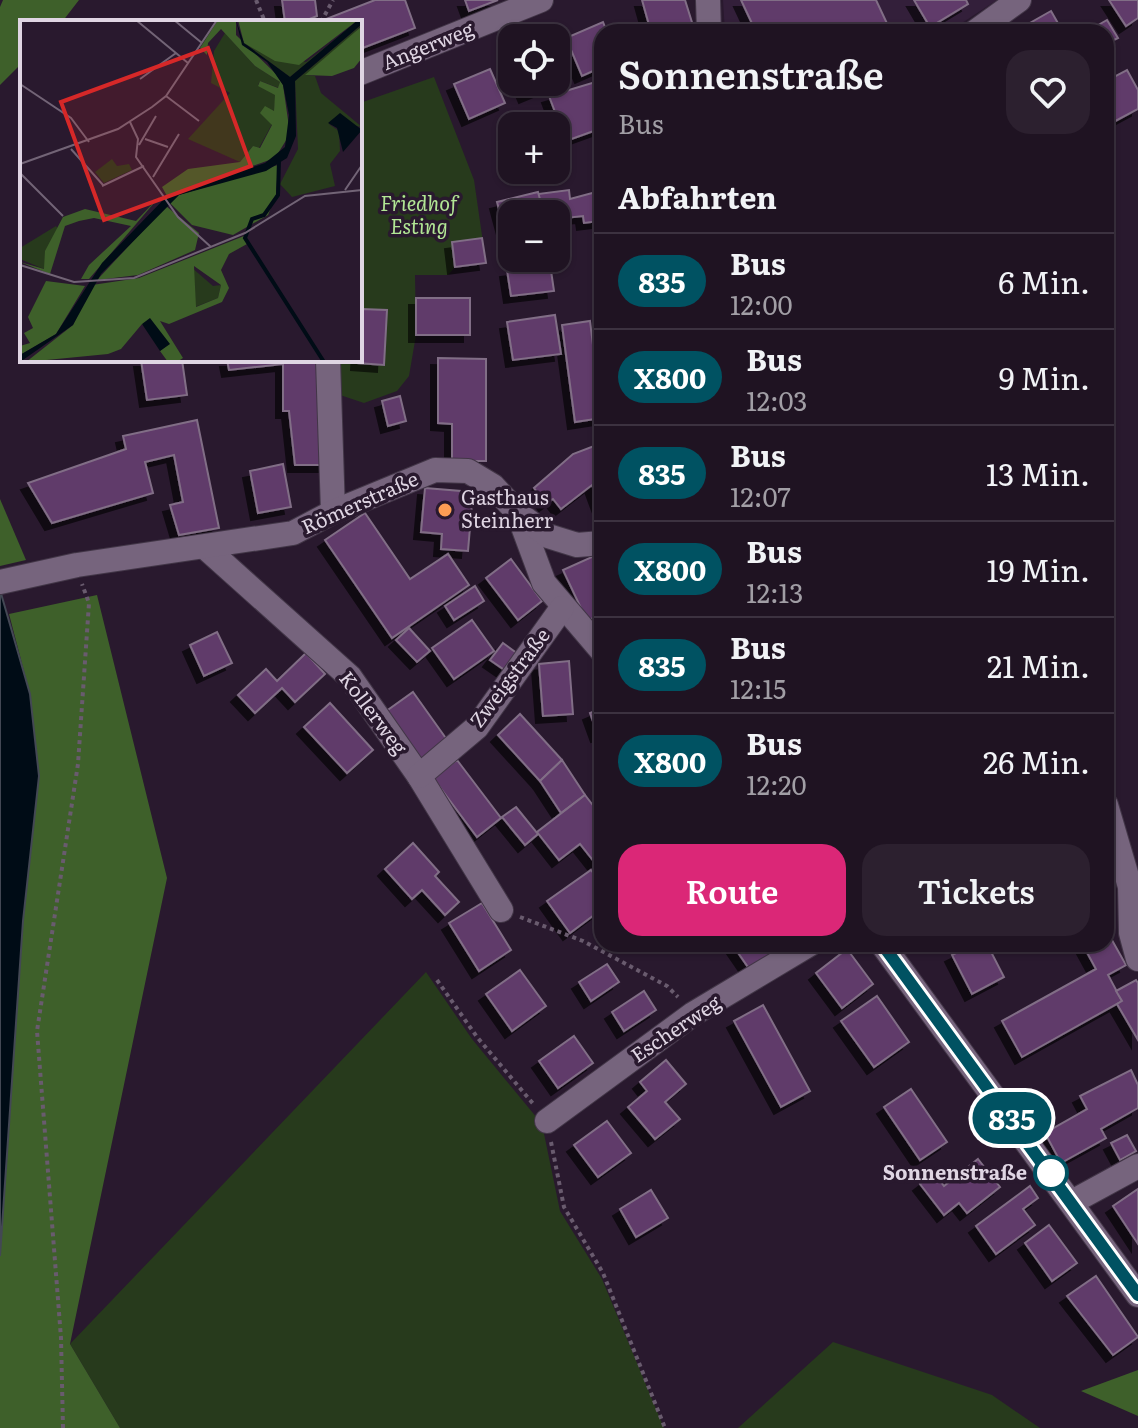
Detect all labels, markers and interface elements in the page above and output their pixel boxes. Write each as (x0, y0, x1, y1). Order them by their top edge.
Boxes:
street label: Angerweg (377, 12, 478, 76)
inset map (20, 20, 362, 362)
map controls (498, 24, 570, 272)
button: locate (498, 24, 570, 96)
text: Sonnenstraße (618, 44, 884, 101)
button: heart (1006, 50, 1090, 134)
text: Bus (618, 103, 663, 142)
button: + (498, 112, 570, 184)
text: Abfahrten (618, 174, 777, 218)
park label: Friedhof Esting (380, 187, 460, 240)
button: − (498, 200, 570, 272)
text: Bus (730, 240, 786, 284)
text: 6 Min. (998, 259, 1090, 303)
text: 835 (638, 260, 686, 302)
text: 12:00 (730, 284, 792, 323)
text: Bus (746, 336, 802, 380)
text: 9 Min. (999, 355, 1090, 399)
text: X800 (634, 356, 706, 398)
text: 12:03 (746, 380, 807, 419)
text: Bus (730, 432, 786, 476)
text: 13 Min. (986, 451, 1090, 495)
text: 835 (638, 452, 686, 494)
street label: Römerstraße (296, 462, 422, 540)
text: 12:07 (730, 476, 791, 515)
place label: Gasthaus Steinherr (461, 481, 554, 534)
marker: Gasthaus Steinherr (436, 501, 454, 519)
text: Bus (746, 528, 802, 572)
text: 19 Min. (986, 547, 1090, 591)
text: X800 (634, 548, 706, 590)
text: 12:13 (746, 572, 803, 611)
street label: Zweigstraße (461, 621, 556, 733)
text: Bus (730, 624, 786, 668)
text: 21 Min. (987, 643, 1090, 687)
text: 835 (638, 644, 686, 686)
street label: Kollerweg (333, 664, 416, 760)
text: 12:15 (730, 668, 786, 707)
text: Bus (746, 720, 802, 764)
text: 26 Min. (983, 739, 1090, 783)
text: X800 (634, 740, 706, 782)
text: 12:20 (746, 764, 807, 803)
button: Route (618, 844, 846, 936)
button: Tickets (862, 844, 1090, 936)
street label: Escherweg (624, 986, 727, 1069)
line badge: 835 (966, 1092, 1058, 1144)
text: 835 (988, 1097, 1036, 1139)
place label: Sonnenstraße (883, 1156, 1027, 1186)
marker: Sonnenstraße (1034, 1156, 1068, 1190)

